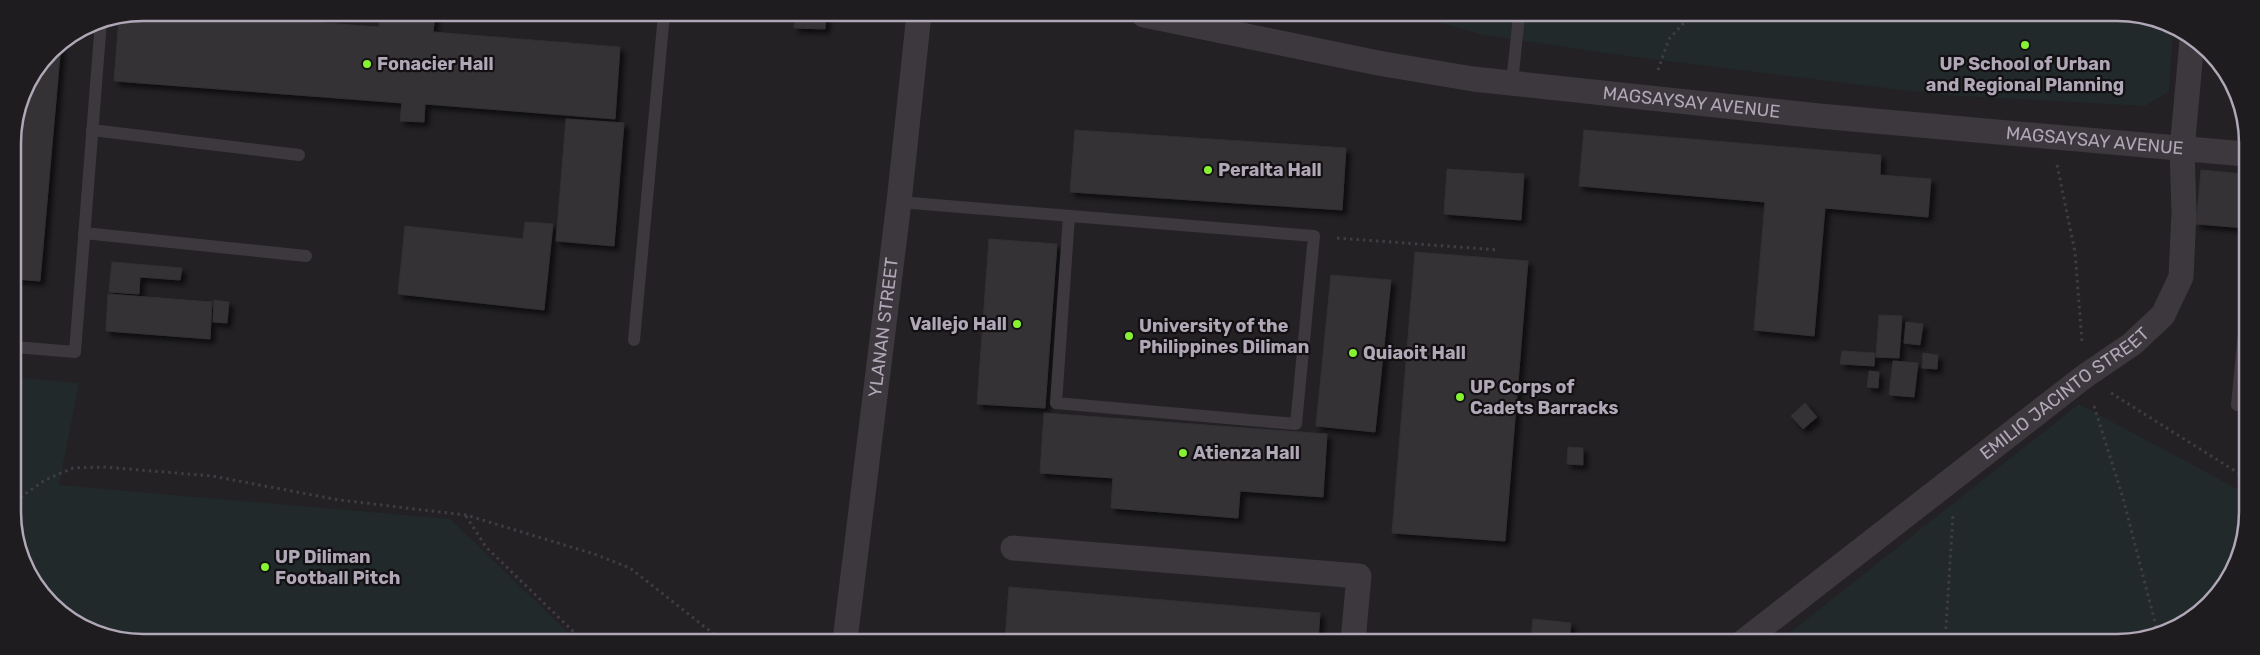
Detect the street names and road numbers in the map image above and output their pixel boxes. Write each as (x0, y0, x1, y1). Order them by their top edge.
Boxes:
street label: MAGSAYSAY AVENUE (1602, 82, 1781, 123)
street label: MAGSAYSAY AVENUE (2005, 122, 2184, 159)
street label: YLANAN STREET (864, 256, 903, 399)
street label: EMILIO JACINTO STREET (1975, 323, 2154, 465)

